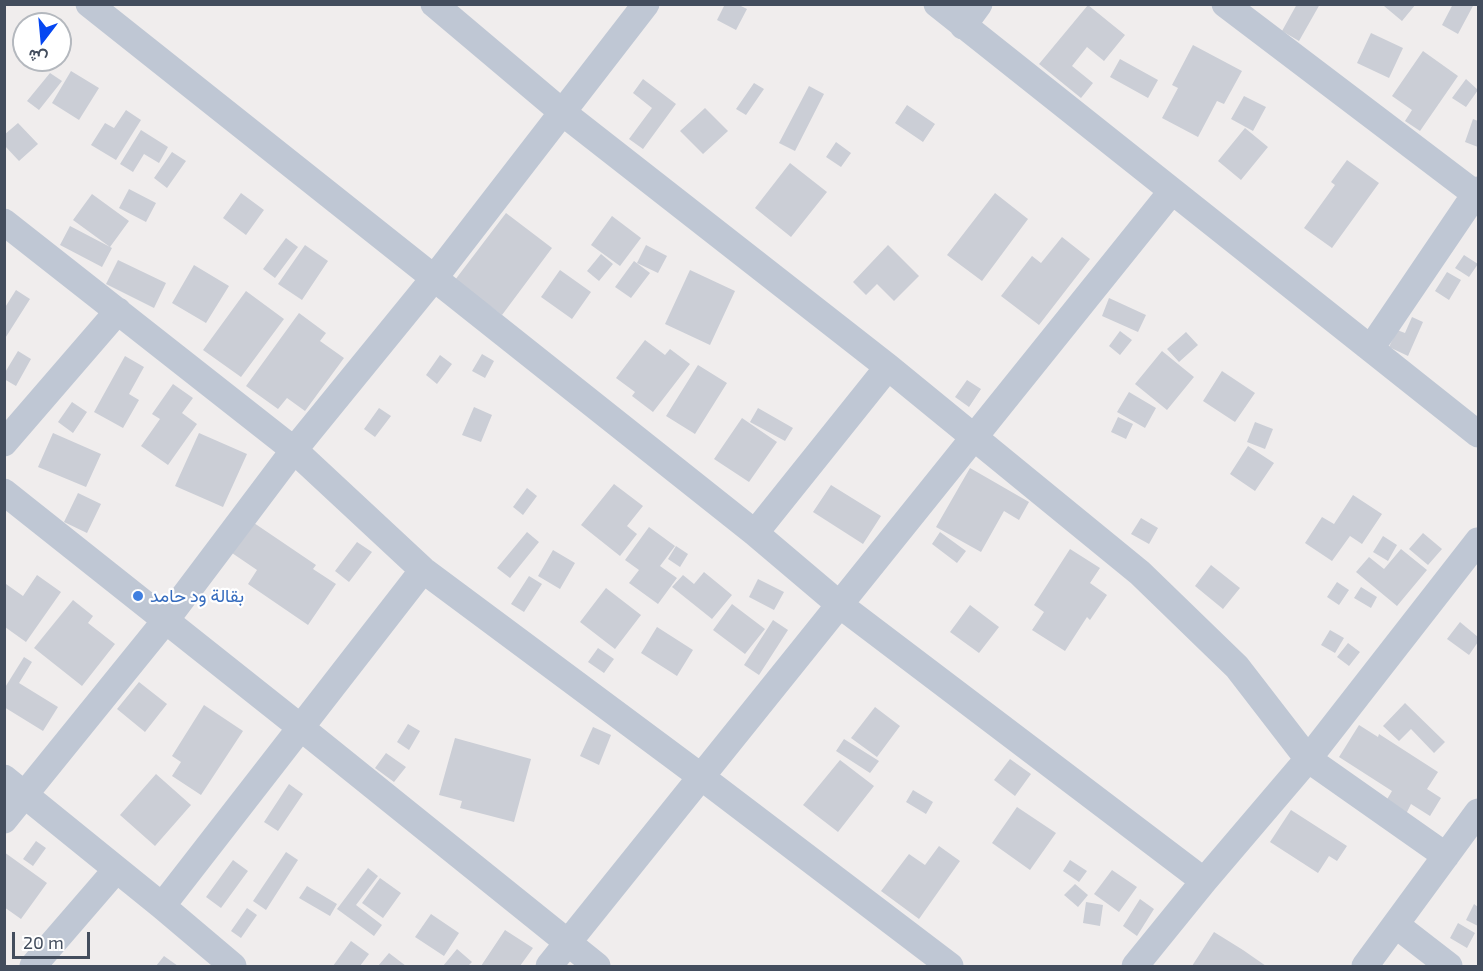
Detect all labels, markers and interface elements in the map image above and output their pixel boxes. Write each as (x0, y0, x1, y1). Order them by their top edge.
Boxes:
north arrow (12, 12, 72, 72)
text: ش (26, 46, 49, 70)
place label: بقالة ود حامد (150, 585, 244, 607)
marker: بقالة ود حامد (131, 589, 145, 603)
scale bar (15, 920, 93, 958)
text: 20 m (23, 931, 64, 953)

